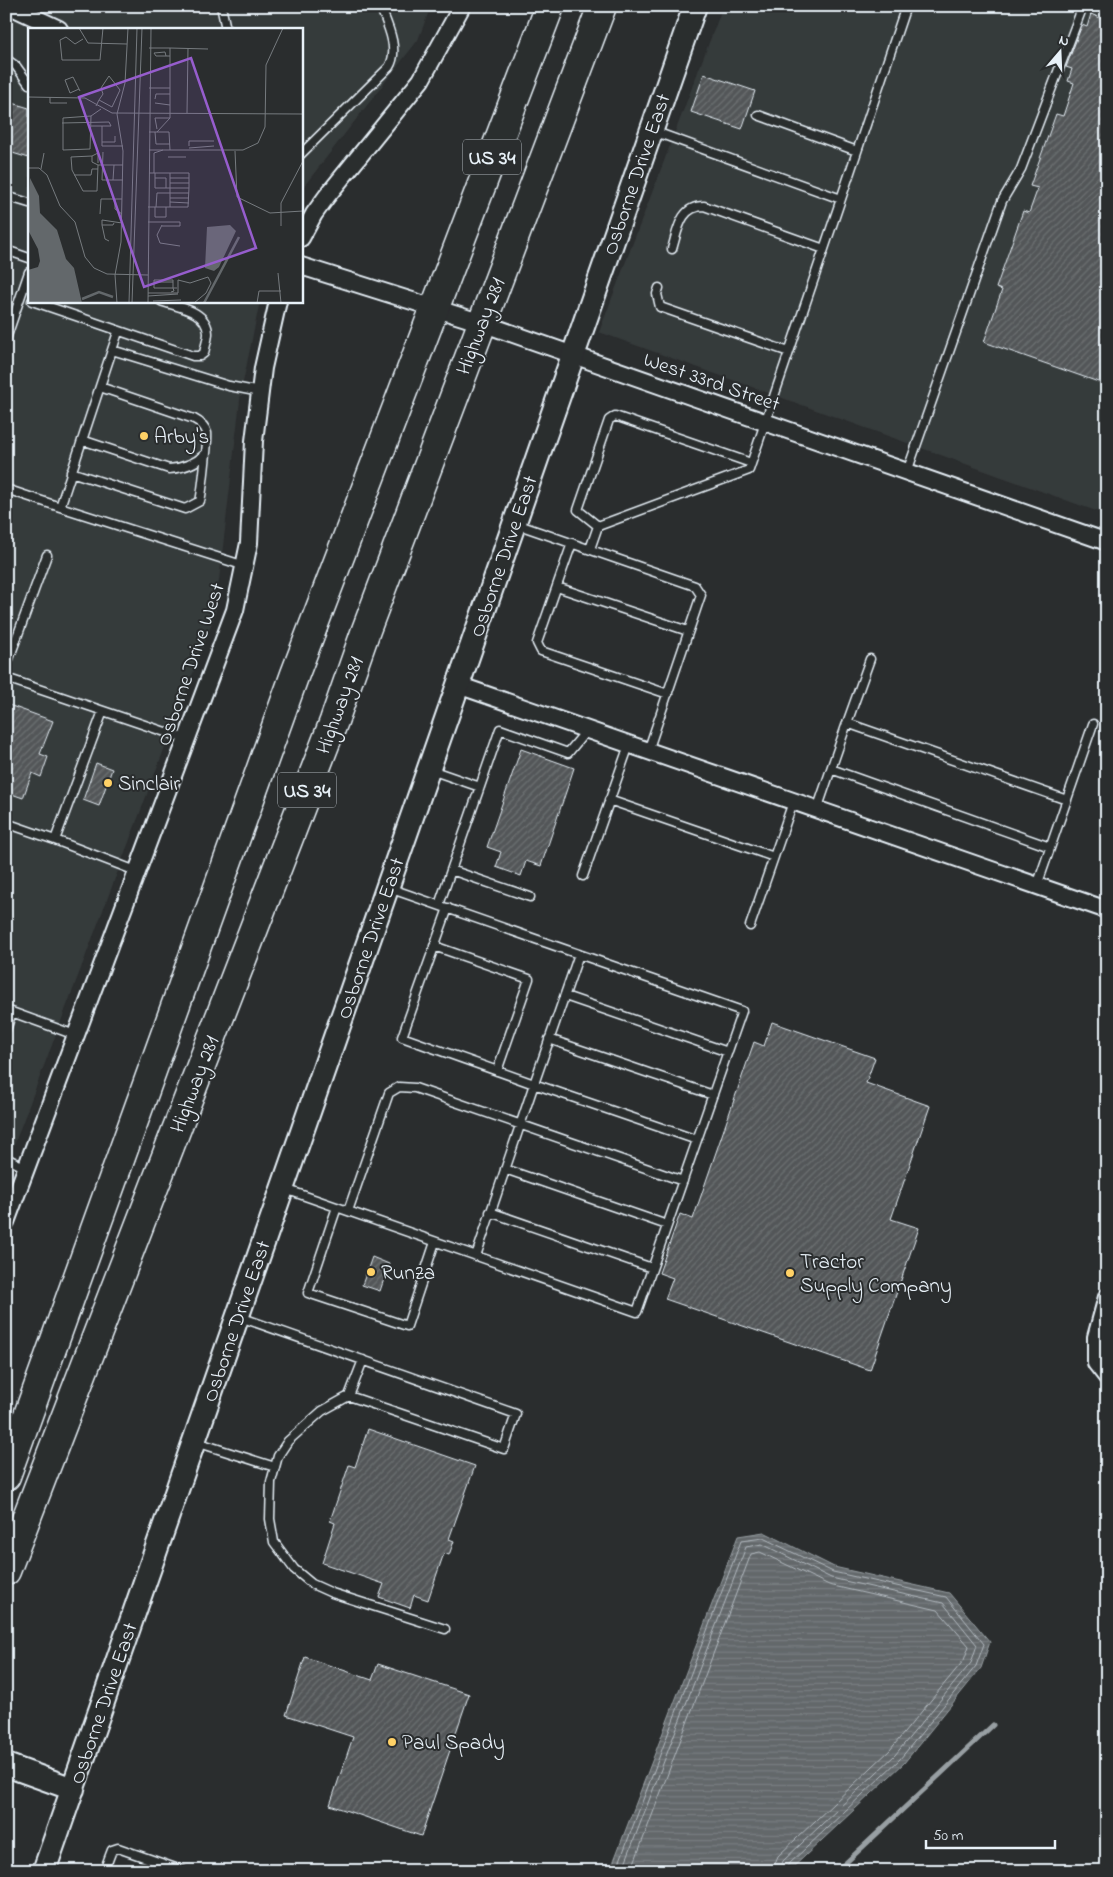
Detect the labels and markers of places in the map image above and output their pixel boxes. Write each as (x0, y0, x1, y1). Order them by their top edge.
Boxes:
place label: Arby's (154, 423, 209, 455)
marker: Arby's (138, 430, 150, 442)
place label: Sinclair (118, 770, 181, 800)
marker: Sinclair (102, 777, 114, 789)
place label: Tractor Supply Company (800, 1248, 952, 1304)
place label: Runza (381, 1259, 435, 1289)
marker: Runza (365, 1266, 377, 1278)
marker: Tractor Supply Company (784, 1267, 796, 1279)
place label: Paul Spady (402, 1729, 505, 1761)
marker: Paul Spady (386, 1736, 398, 1748)

